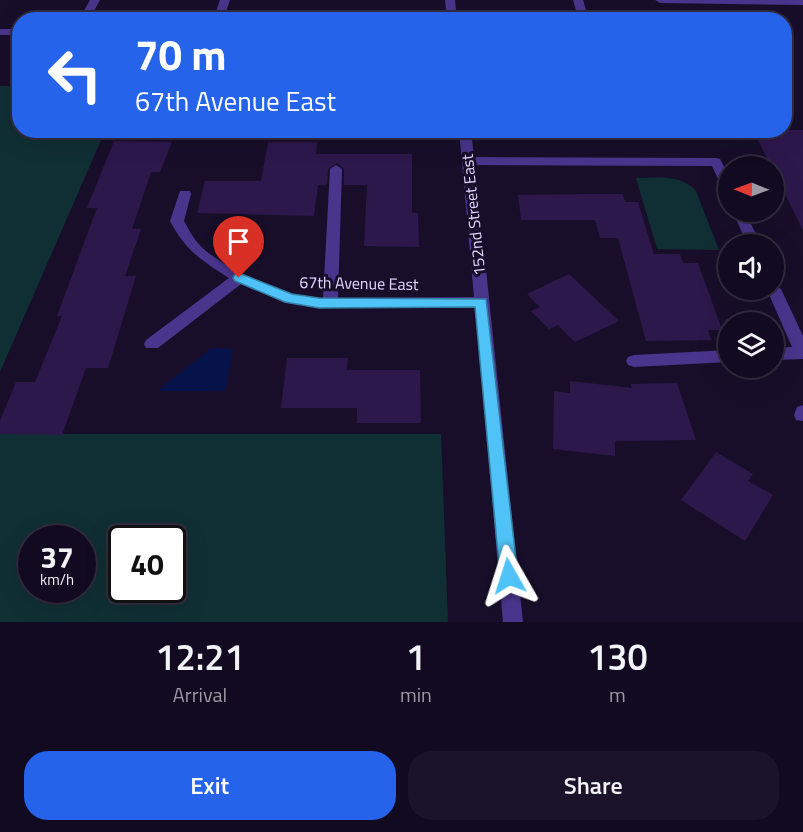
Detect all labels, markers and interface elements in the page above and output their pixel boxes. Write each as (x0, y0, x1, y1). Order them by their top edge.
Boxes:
text: 70 m (135, 22, 227, 86)
icon: left (36, 36, 114, 114)
text: 67th Avenue East (135, 80, 336, 121)
street label: 152nd Street East (455, 153, 491, 277)
north arrow (718, 156, 784, 222)
map controls (718, 156, 784, 378)
pin (213, 216, 264, 278)
icon: arrive (222, 225, 255, 258)
button: sound (718, 234, 784, 300)
street label: 67th Avenue East (299, 270, 419, 296)
button: layers (718, 312, 784, 378)
speed limit sign: 40 (108, 525, 186, 603)
text: 37 (40, 534, 74, 580)
position arrow (477, 544, 541, 608)
text: km/h (40, 568, 74, 591)
text: 12:21 (155, 629, 245, 684)
text: 1 (406, 629, 426, 684)
text: 130 (587, 629, 648, 684)
text: Arrival (173, 679, 227, 710)
text: min (400, 679, 432, 710)
text: m (609, 679, 626, 710)
button: Exit (24, 751, 396, 820)
button: Share (408, 751, 779, 820)

